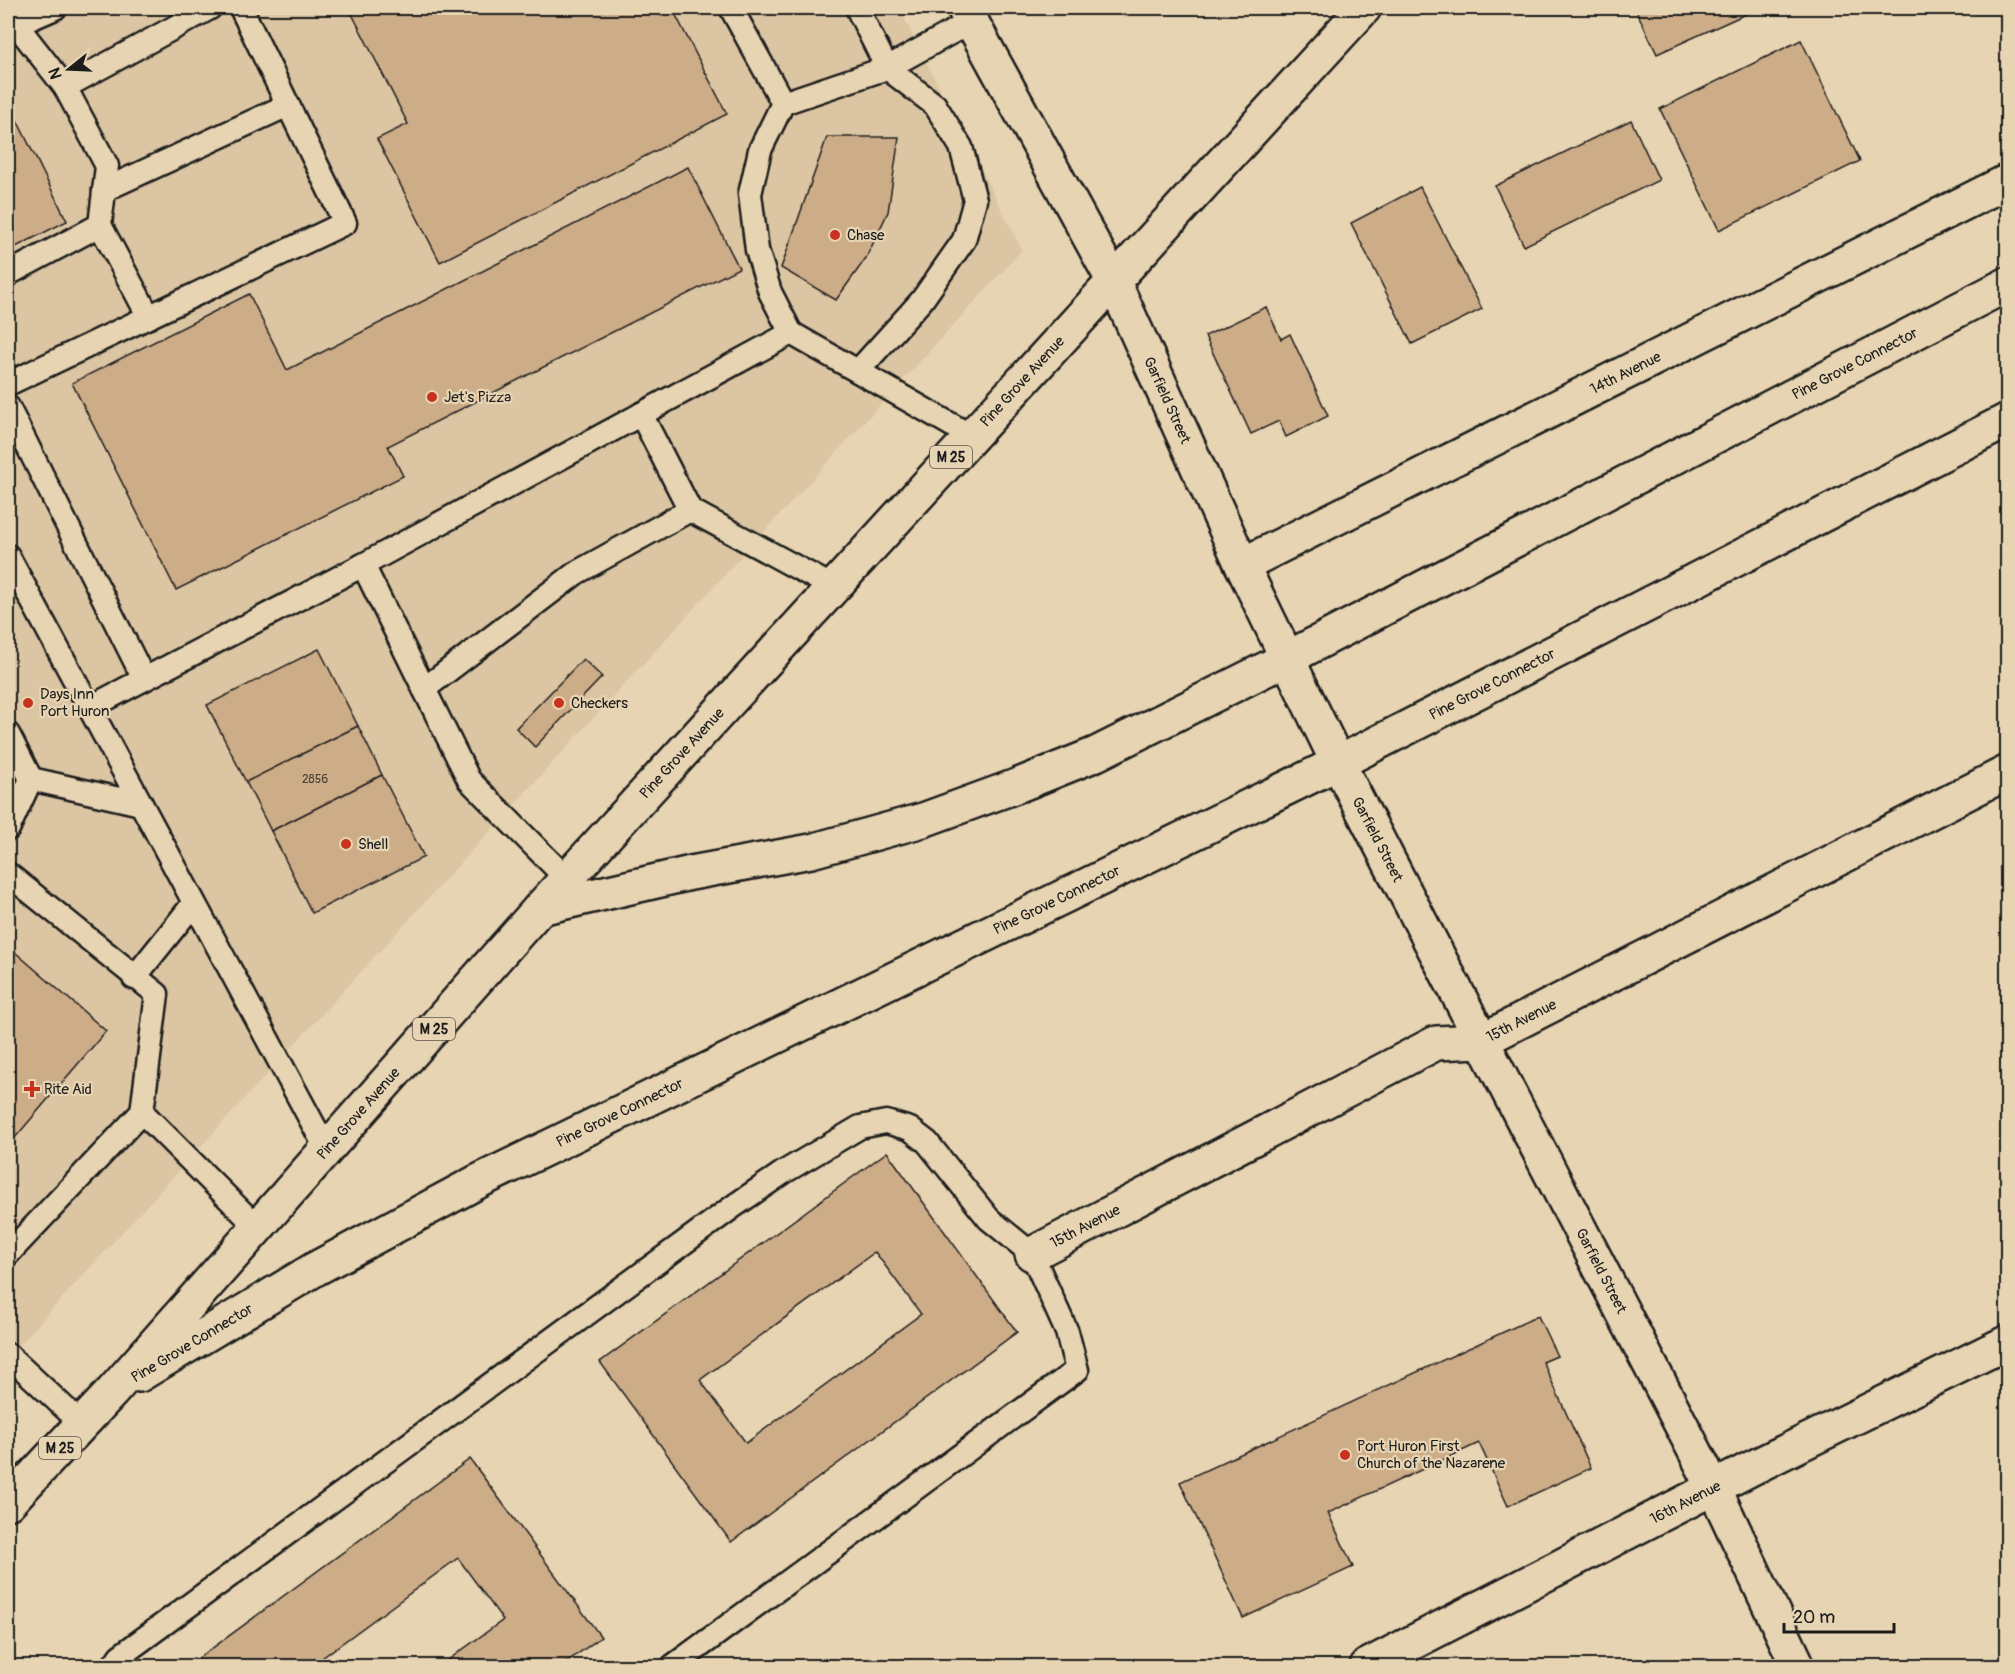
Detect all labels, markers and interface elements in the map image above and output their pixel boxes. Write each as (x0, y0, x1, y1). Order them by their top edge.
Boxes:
north arrow (39, 39, 99, 99)
text: N (44, 65, 67, 82)
place label: Chase (847, 226, 885, 245)
marker: Chase (828, 228, 842, 242)
street label: Pine Grove Connector (1789, 323, 1922, 405)
street label: Pine Grove Avenue (976, 332, 1069, 431)
street label: 14th Avenue (1587, 347, 1665, 399)
street label: Garfield Street (1139, 354, 1195, 448)
place label: Jet's Pizza (444, 388, 511, 407)
marker: Jet's Pizza (425, 390, 439, 404)
road number: M 25 (930, 446, 972, 468)
street label: Pine Grove Connector (1426, 644, 1559, 725)
place label: Days Inn Port Huron (40, 685, 109, 721)
place label: Checkers (571, 694, 628, 713)
marker: Days Inn Port Huron (21, 696, 35, 710)
marker: Checkers (552, 696, 566, 710)
street label: Pine Grove Avenue (636, 704, 729, 803)
house number: 2856 (302, 772, 328, 787)
street label: Garfield Street (1347, 794, 1408, 886)
place label: Shell (358, 835, 388, 854)
marker: Shell (339, 837, 353, 851)
street label: Pine Grove Connector (990, 861, 1124, 939)
street label: 15th Avenue (1483, 995, 1560, 1047)
road number: M 25 (413, 1018, 455, 1040)
street label: Pine Grove Avenue (313, 1063, 405, 1164)
street label: Pine Grove Connector (553, 1074, 687, 1152)
place label: Rite Aid (44, 1080, 92, 1099)
marker: Rite Aid (25, 1082, 39, 1096)
street label: 15th Avenue (1047, 1200, 1124, 1253)
street label: Garfield Street (1571, 1225, 1631, 1318)
street label: Pine Grove Connector (128, 1299, 257, 1387)
road number: M 25 (39, 1437, 81, 1459)
place label: Port Huron First Church of the Nazarene (1357, 1437, 1506, 1473)
marker: Port Huron First Church of the Nazarene (1338, 1448, 1352, 1462)
street label: 16th Avenue (1647, 1476, 1725, 1529)
scale bar (1784, 1596, 1894, 1634)
text: 20 m (1793, 1606, 1835, 1629)

